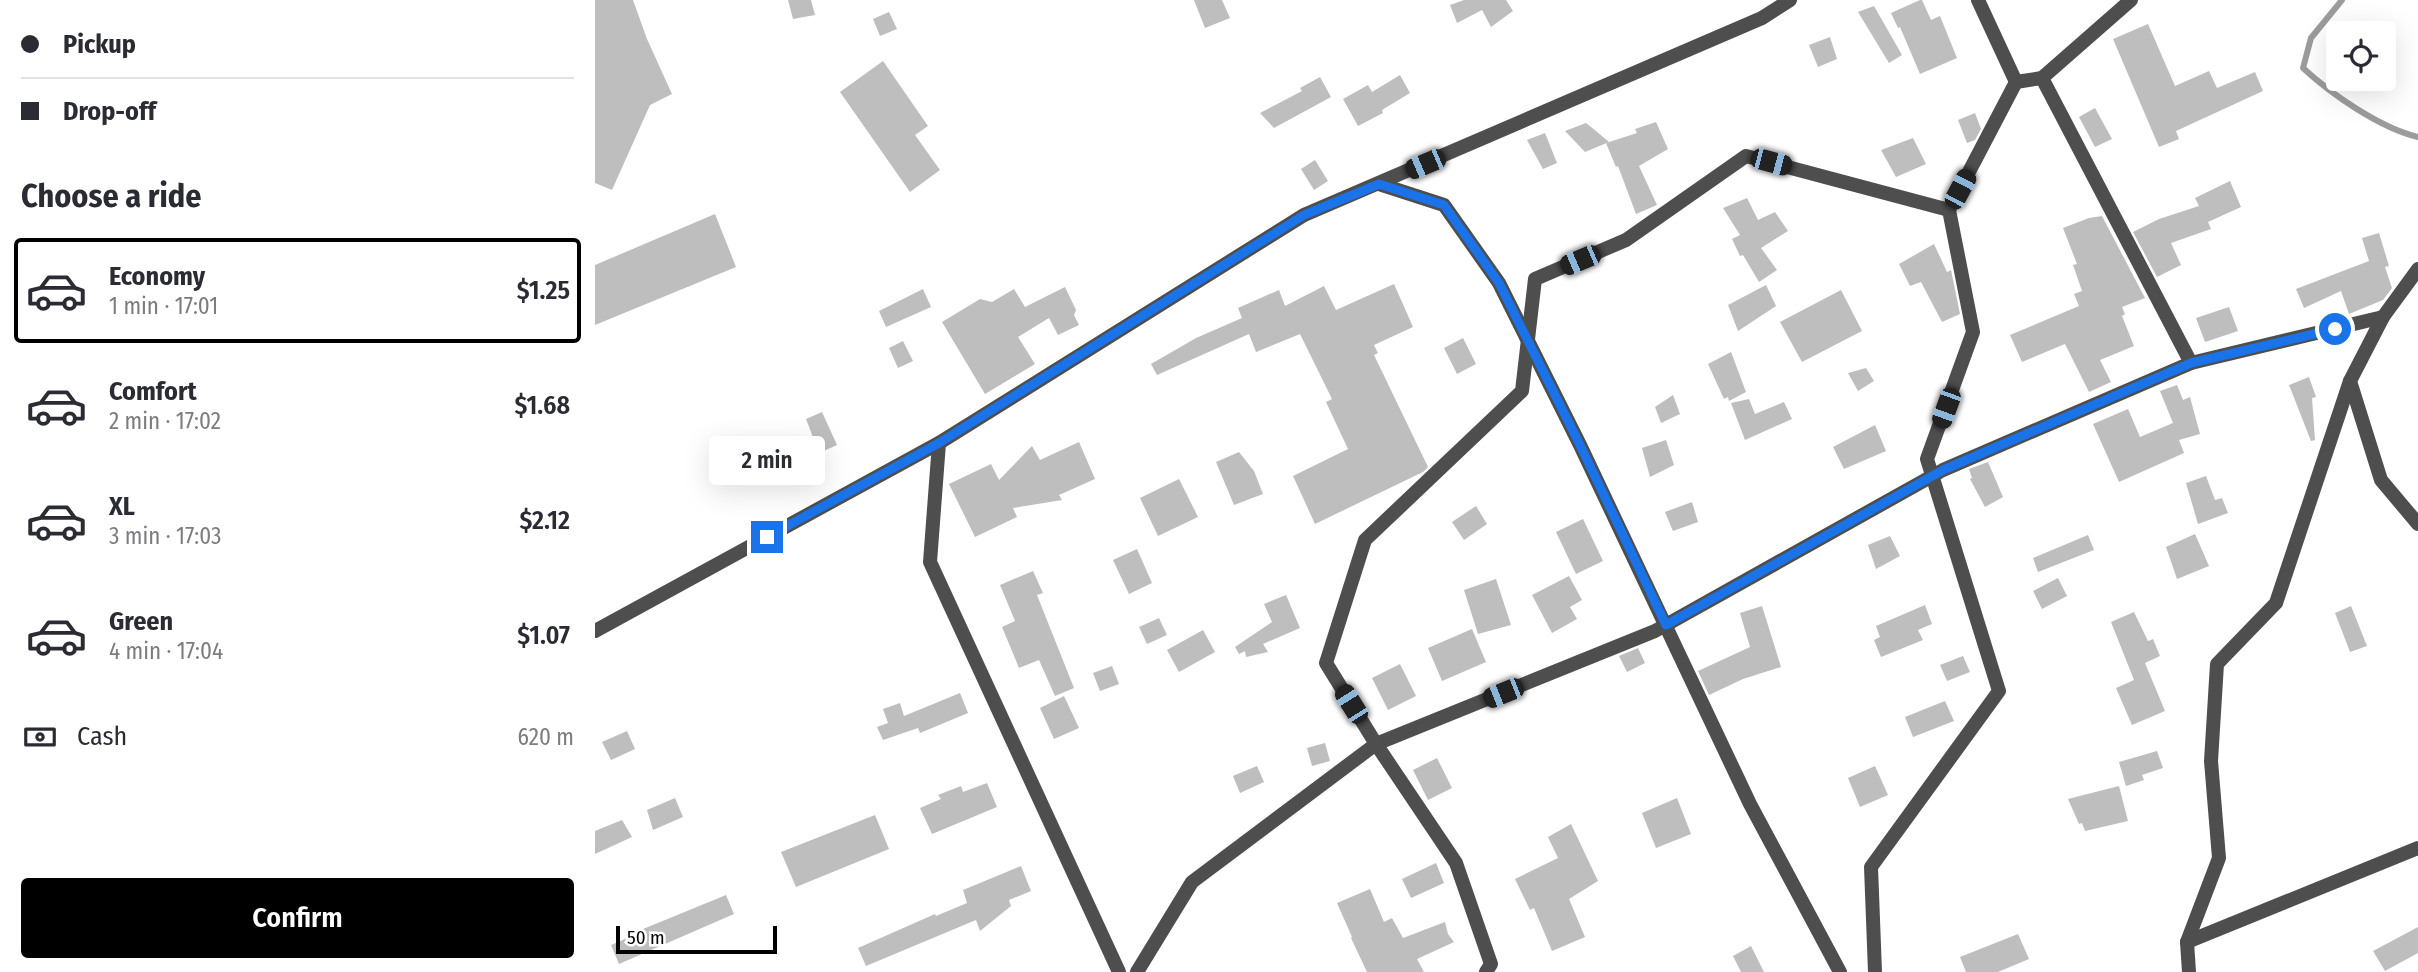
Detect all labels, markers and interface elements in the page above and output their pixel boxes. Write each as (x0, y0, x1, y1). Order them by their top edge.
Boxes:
map controls (2326, 21, 2396, 91)
button: locate (2326, 21, 2396, 91)
text: Pickup (63, 29, 136, 60)
text: Drop-off (63, 96, 156, 127)
car (1402, 146, 1449, 182)
car (1748, 146, 1795, 178)
car (1941, 166, 1980, 212)
text: Choose a ride (21, 177, 202, 215)
car (1557, 242, 1604, 278)
icon: car (25, 259, 88, 322)
text: Economy (109, 261, 205, 292)
text: $1.25 (517, 275, 570, 306)
text: 1 min · 17:01 (109, 292, 218, 320)
route start (2319, 313, 2351, 345)
icon: car (25, 374, 88, 437)
text: Comfort (109, 376, 197, 407)
car (1929, 385, 1964, 431)
text: $1.68 (515, 390, 570, 421)
text: 2 min · 17:02 (109, 407, 221, 435)
callout: 2 min (709, 435, 825, 484)
text: 2 min (741, 446, 793, 474)
icon: car (25, 489, 88, 552)
text: XL (109, 491, 135, 522)
text: $2.12 (519, 505, 570, 536)
route end (751, 521, 783, 553)
text: 3 min · 17:03 (109, 522, 221, 550)
icon: car (25, 604, 88, 667)
text: Green (109, 606, 173, 637)
text: $1.07 (517, 620, 570, 651)
text: 4 min · 17:04 (109, 637, 223, 665)
car (1480, 675, 1527, 711)
car (1331, 681, 1372, 727)
icon: cash (21, 718, 59, 756)
text: Cash (77, 721, 127, 752)
text: 620 m (518, 723, 574, 751)
button: Confirm (21, 878, 574, 958)
scale bar (616, 923, 777, 955)
text: 50 m (627, 926, 665, 949)

